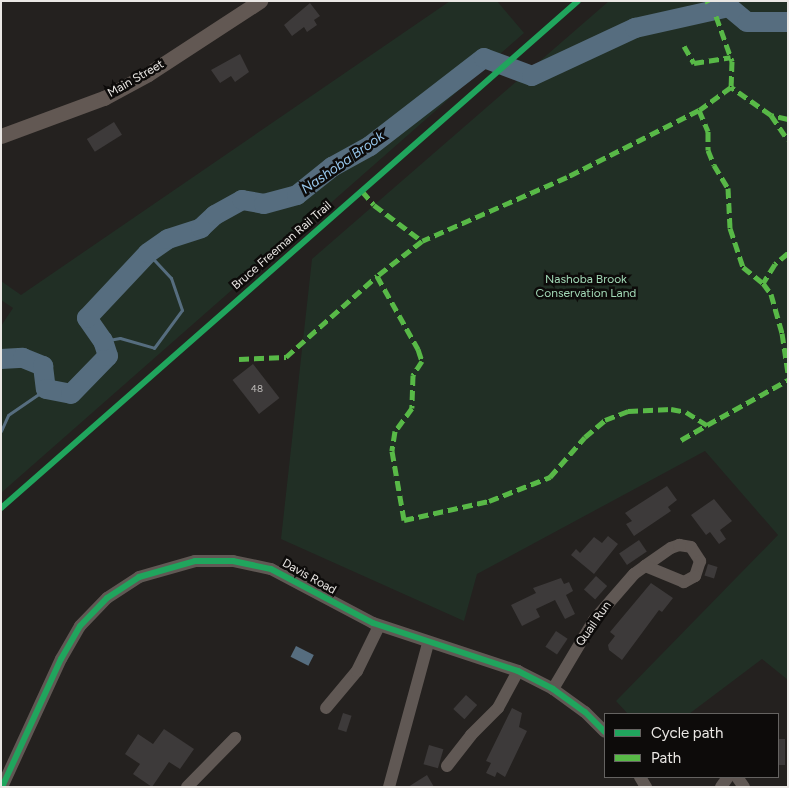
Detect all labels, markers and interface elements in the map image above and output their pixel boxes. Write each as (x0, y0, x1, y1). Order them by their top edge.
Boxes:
street label: Main Street (105, 57, 167, 101)
water label: Nashoba Brook (298, 128, 388, 198)
street label: Bruce Freeman Rail Trail (229, 199, 335, 293)
park label: Nashoba Brook Conservation Land (536, 273, 636, 301)
house number: 48 (251, 383, 263, 395)
street label: Davis Road (279, 556, 339, 598)
street label: Quail Run (573, 599, 615, 649)
legend (604, 713, 779, 778)
text: Cycle path (651, 724, 723, 742)
text: Path (651, 749, 681, 767)

